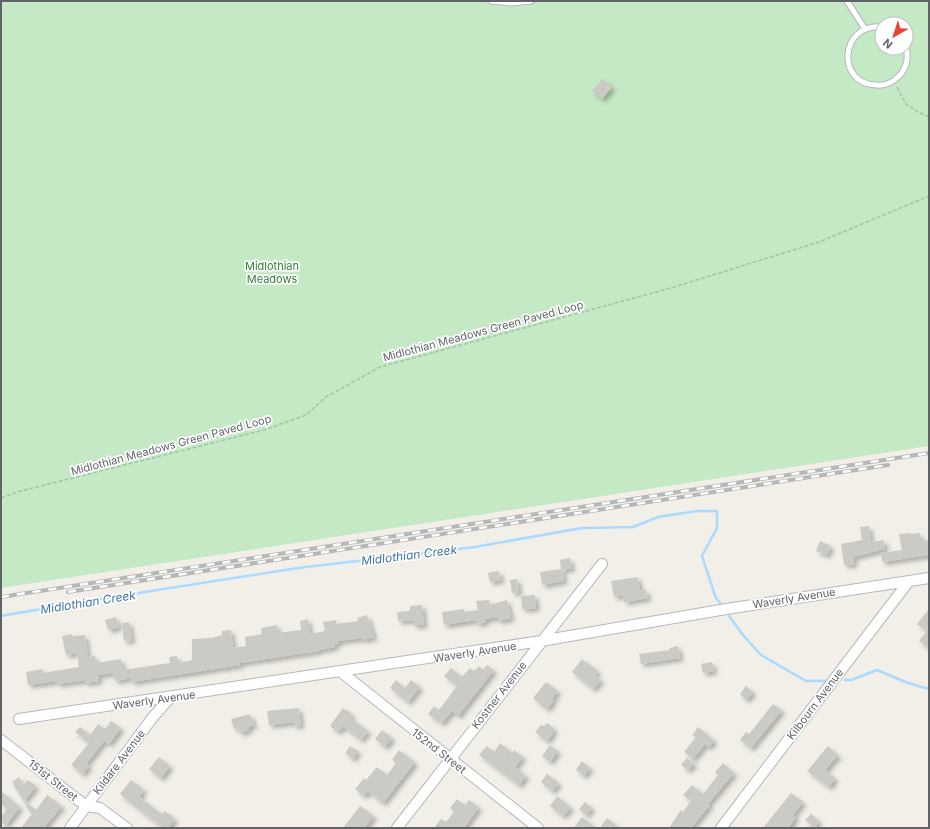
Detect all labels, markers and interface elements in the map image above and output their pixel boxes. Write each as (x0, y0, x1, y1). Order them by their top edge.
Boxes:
north arrow (874, 16, 914, 56)
text: N (880, 36, 895, 52)
park label: Midlothian Meadows (245, 259, 299, 286)
street label: Midlothian Meadows Green Paved Loop (381, 297, 585, 365)
street label: Midlothian Meadows Green Paved Loop (69, 411, 273, 479)
water label: Midlothian Creek (360, 542, 458, 568)
street label: Waverly Avenue (752, 585, 836, 611)
water label: Midlothian Creek (39, 587, 137, 617)
street label: Waverly Avenue (433, 639, 517, 665)
street label: Kostner Avenue (468, 658, 530, 732)
street label: Kilbourn Avenue (784, 666, 846, 742)
street label: Waverly Avenue (112, 687, 196, 713)
street label: 152nd Street (409, 725, 469, 777)
street label: Kildare Avenue (90, 727, 148, 797)
street label: 151st Street (25, 756, 81, 804)

